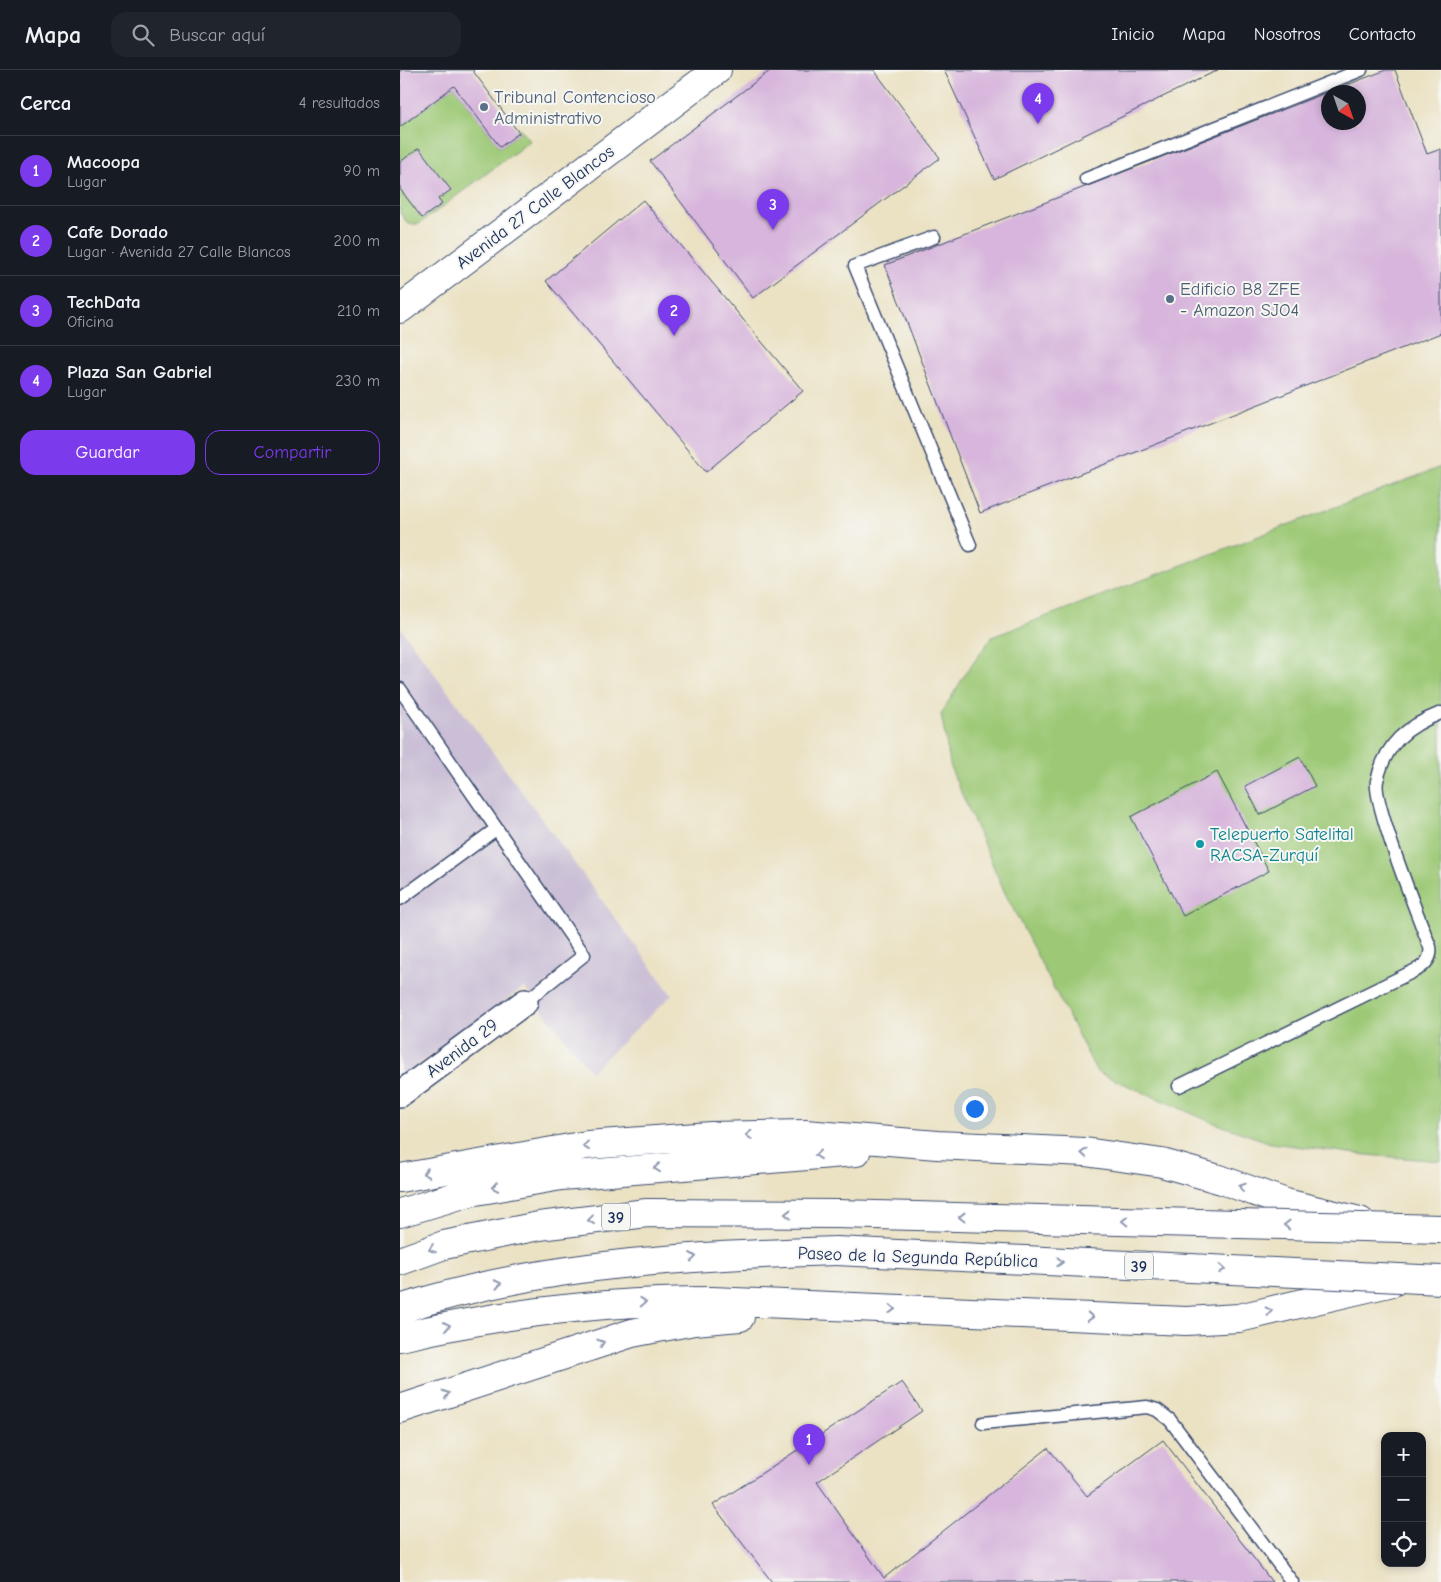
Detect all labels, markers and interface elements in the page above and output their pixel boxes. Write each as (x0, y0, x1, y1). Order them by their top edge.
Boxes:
search box (111, 12, 461, 57)
text: Mapa (25, 21, 81, 49)
icon: search (129, 21, 157, 49)
text: Buscar aquí (169, 24, 265, 46)
text: Inicio (1111, 24, 1155, 45)
text: Mapa (1183, 24, 1226, 45)
text: Nosotros (1254, 24, 1321, 45)
text: Contacto (1349, 24, 1416, 45)
pin: 4 (1022, 83, 1054, 124)
north arrow (1321, 85, 1366, 130)
place label: Tribunal Contencioso Administrativo (494, 87, 656, 129)
text: Cerca (20, 91, 71, 115)
text: 4 resultados (299, 94, 380, 112)
marker: Tribunal Contencioso Administrativo (478, 101, 490, 113)
street label: Avenida 27 Calle Blancos (452, 141, 619, 274)
text: Macoopa (67, 151, 140, 173)
text: 1 (33, 162, 39, 180)
text: 90 m (343, 162, 380, 180)
text: Lugar (67, 173, 106, 191)
pin: 3 (757, 189, 789, 230)
text: Cafe Dorado (67, 221, 168, 243)
text: 2 (32, 232, 40, 250)
text: 200 m (334, 232, 380, 250)
text: Lugar · Avenida 27 Calle Blancos (67, 243, 291, 261)
place label: Edificio B8 ZFE - Amazon SJO4 (1180, 279, 1300, 321)
text: TechData (67, 291, 141, 313)
marker: Edificio B8 ZFE - Amazon SJO4 (1164, 293, 1176, 305)
pin: 2 (658, 295, 690, 336)
text: 3 (32, 302, 40, 320)
text: 210 m (337, 302, 380, 320)
text: Oficina (67, 313, 114, 331)
text: Plaza San Gabriel (67, 361, 212, 383)
text: 4 (32, 372, 40, 390)
text: 230 m (335, 372, 380, 390)
text: Lugar (67, 383, 106, 401)
button: Guardar (20, 430, 195, 475)
button: Compartir (205, 430, 380, 475)
place label: Telepuerto Satelital RACSA-Zurquí (1210, 824, 1354, 866)
marker: Telepuerto Satelital RACSA-Zurquí (1194, 838, 1206, 850)
street label: Avenida 29 (422, 1015, 502, 1082)
your location (962, 1096, 988, 1122)
one-way arrow (744, 1130, 752, 1141)
one-way arrow (582, 1140, 590, 1151)
one-way arrow (1080, 1148, 1088, 1159)
one-way arrow (814, 1149, 822, 1160)
one-way arrow (652, 1163, 660, 1174)
one-way arrow (422, 1168, 431, 1178)
one-way arrow (491, 1182, 500, 1192)
one-way arrow (1238, 1183, 1247, 1193)
road number: 39 (602, 1204, 630, 1230)
one-way arrow (784, 1208, 792, 1219)
one-way arrow (958, 1212, 966, 1222)
one-way arrow (587, 1214, 595, 1225)
one-way arrow (1121, 1216, 1128, 1226)
one-way arrow (1283, 1220, 1291, 1230)
one-way arrow (428, 1243, 436, 1253)
street label: Paseo de la Segunda República (797, 1243, 1039, 1272)
one-way arrow (690, 1252, 698, 1263)
road number: 39 (1125, 1252, 1153, 1280)
one-way arrow (1056, 1256, 1064, 1267)
one-way arrow (1218, 1264, 1226, 1275)
one-way arrow (493, 1279, 502, 1290)
one-way arrow (640, 1296, 648, 1307)
one-way arrow (889, 1304, 897, 1315)
one-way arrow (1264, 1306, 1273, 1317)
one-way arrow (1086, 1312, 1094, 1322)
one-way arrow (443, 1322, 452, 1332)
one-way arrow (596, 1339, 604, 1349)
one-way arrow (442, 1390, 450, 1400)
pin: 1 (793, 1424, 825, 1465)
map controls (1381, 1432, 1426, 1567)
button: + (1381, 1432, 1426, 1477)
button: − (1381, 1477, 1426, 1522)
button: locate (1381, 1522, 1426, 1567)

